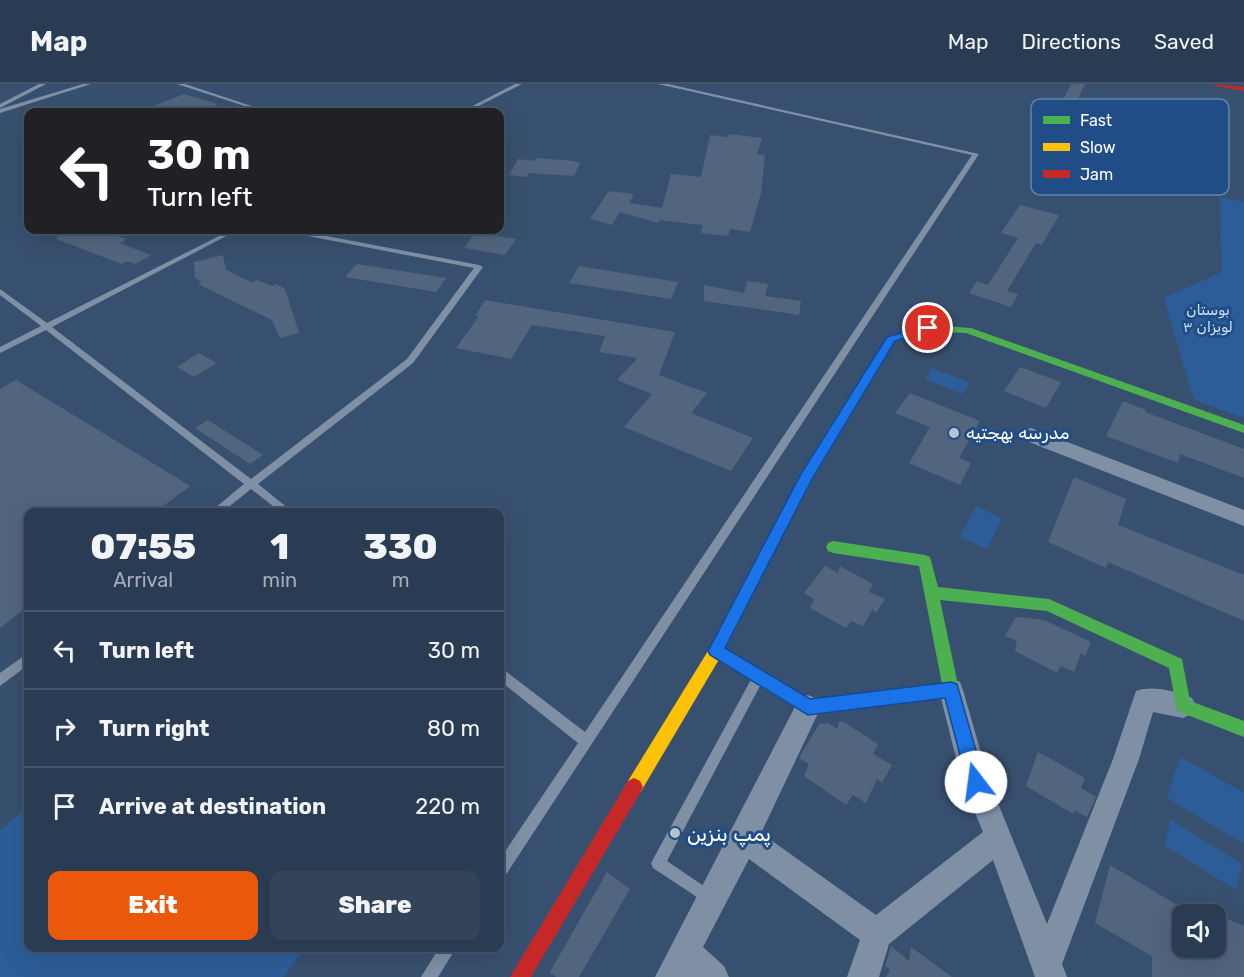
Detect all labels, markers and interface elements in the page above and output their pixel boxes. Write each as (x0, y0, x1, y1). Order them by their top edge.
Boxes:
text: Map (30, 25, 87, 58)
text: Map (948, 29, 989, 54)
text: Directions (1022, 29, 1121, 54)
text: Saved (1154, 29, 1214, 54)
legend (1031, 99, 1229, 195)
text: Fast (1080, 111, 1112, 130)
text: 30 m (147, 130, 251, 180)
icon: left (48, 132, 126, 210)
text: Slow (1080, 138, 1116, 157)
text: Jam (1080, 165, 1113, 184)
text: Turn left (147, 181, 252, 213)
park label: بوستان لویزان ۳ (1183, 301, 1233, 336)
pin (902, 302, 953, 353)
icon: arrive (911, 311, 944, 344)
place label: مدرسه بهجتیه (966, 422, 1069, 444)
marker: مدرسه بهجتیه (947, 426, 961, 440)
text: 07:55 (90, 525, 196, 568)
text: 1 (270, 525, 289, 568)
text: 330 (363, 525, 438, 568)
text: Arrival (113, 568, 173, 592)
text: min (262, 568, 297, 592)
text: m (392, 568, 409, 592)
icon: left (48, 634, 81, 667)
text: Turn left (99, 637, 194, 664)
text: 30 m (428, 637, 480, 664)
icon: right (48, 712, 81, 745)
text: Turn right (99, 715, 209, 742)
text: 80 m (427, 715, 480, 742)
position arrow (944, 750, 1008, 814)
icon: arrive (48, 790, 81, 823)
text: Arrive at destination (99, 793, 326, 820)
text: 220 m (415, 793, 480, 820)
place label: پمپ بنزین (687, 821, 771, 848)
marker: پمپ بنزین (668, 826, 682, 840)
button: Exit (48, 871, 258, 940)
button: Share (270, 871, 480, 940)
map controls (1172, 904, 1226, 958)
button: sound (1172, 904, 1226, 958)

